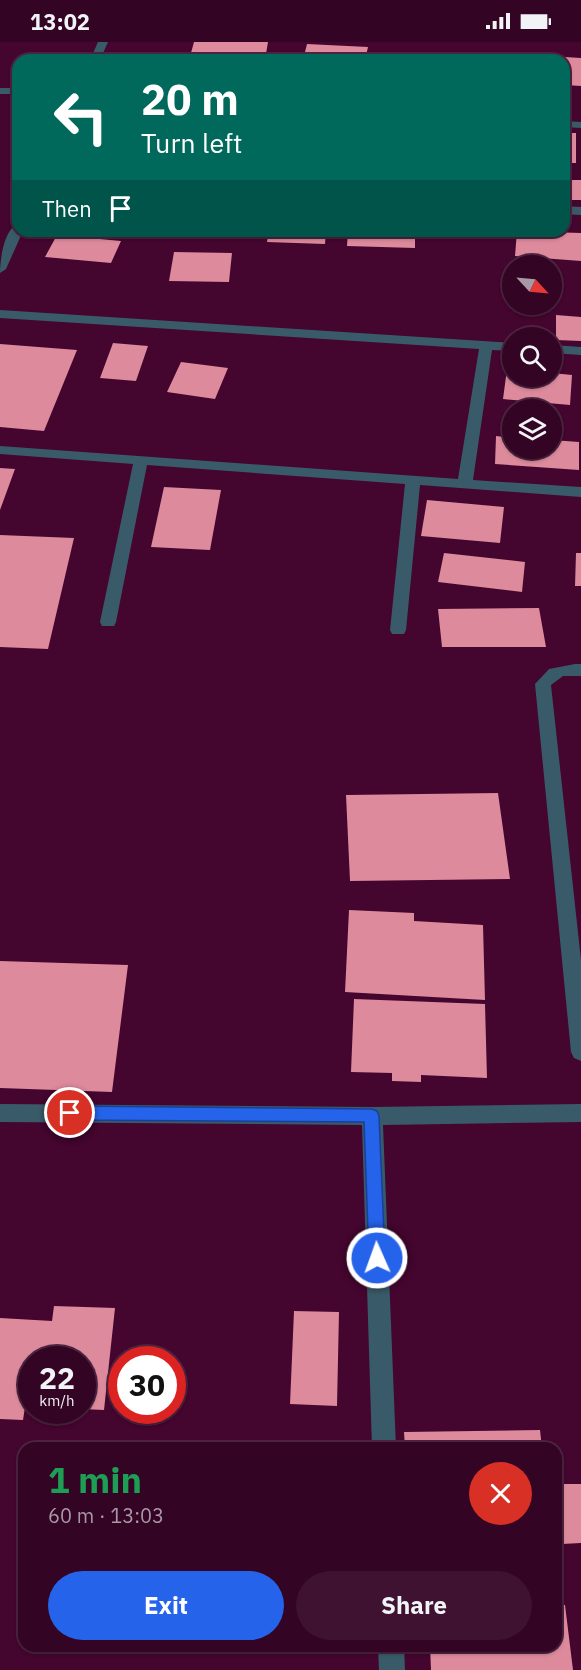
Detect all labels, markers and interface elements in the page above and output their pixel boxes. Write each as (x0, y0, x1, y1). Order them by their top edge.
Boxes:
text: 13:02 (30, 7, 90, 36)
text: 20 m (141, 72, 239, 127)
icon: left (42, 78, 120, 156)
text: Turn left (141, 125, 242, 160)
icon: arrive (104, 192, 137, 225)
text: Then (42, 194, 92, 223)
north arrow (502, 255, 562, 315)
map controls (502, 255, 562, 459)
button: search (502, 327, 562, 387)
button: layers (502, 399, 562, 459)
pin (44, 1087, 95, 1138)
icon: arrive (53, 1096, 86, 1129)
position arrow (345, 1226, 409, 1290)
speed limit sign: 30 (108, 1346, 186, 1424)
text: 22 (39, 1358, 75, 1397)
text: km/h (39, 1391, 75, 1410)
text: 1 min (48, 1456, 142, 1503)
button: close (469, 1462, 532, 1525)
text: 60 m · 13:03 (48, 1502, 164, 1529)
button: Exit (48, 1571, 284, 1640)
button: Share (296, 1571, 532, 1640)

